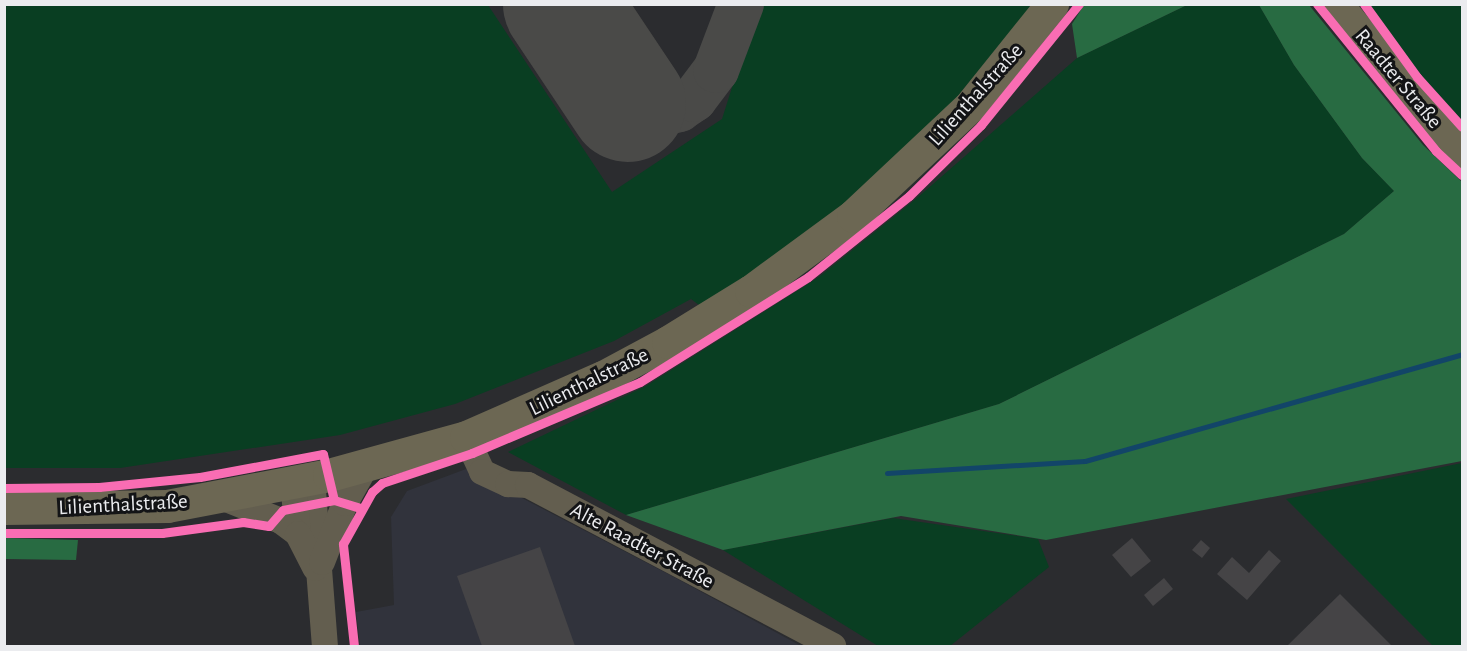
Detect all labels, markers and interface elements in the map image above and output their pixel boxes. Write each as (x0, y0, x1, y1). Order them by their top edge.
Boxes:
street label: Raadter Straße (1349, 24, 1447, 134)
street label: Lilienthalstraße (923, 39, 1029, 151)
street label: Lilienthalstraße (525, 342, 653, 422)
street label: Lilienthalstraße (58, 489, 188, 521)
street label: Alte Raadter Straße (566, 498, 718, 594)

